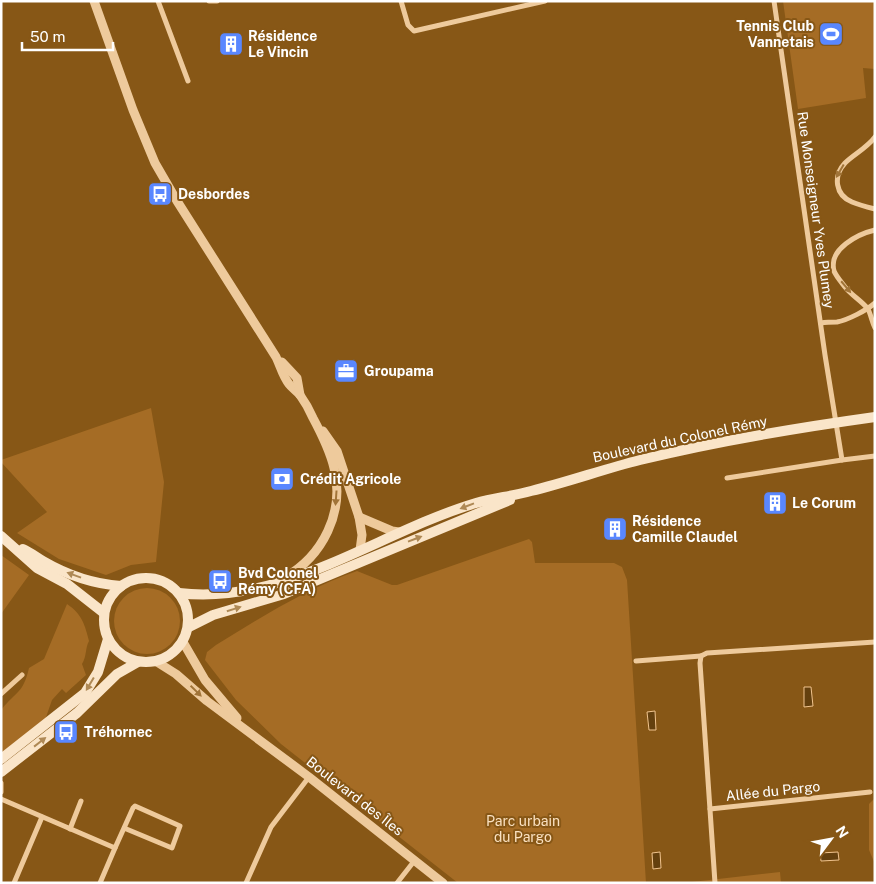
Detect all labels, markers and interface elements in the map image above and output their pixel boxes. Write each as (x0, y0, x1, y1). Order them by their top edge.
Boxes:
place label: Tennis Club Vannetais (736, 18, 814, 50)
scale bar (22, 20, 114, 52)
sports icon: Tennis Club Vannetais (818, 21, 844, 47)
text: 50 m (30, 28, 65, 45)
place label: Résidence Le Vincin (248, 28, 317, 60)
building icon: Résidence Le Vincin (218, 31, 244, 57)
street label: Rue Monseigneur Yves Plumey (794, 110, 838, 310)
one-way arrow (836, 164, 845, 177)
bus stop icon: Desbordes (147, 181, 173, 207)
place label: Desbordes (178, 186, 250, 202)
one-way arrow (841, 280, 852, 293)
office icon: Groupama (333, 358, 359, 384)
place label: Groupama (364, 363, 434, 379)
street label: Boulevard du Colonel Rémy (591, 413, 769, 465)
bank icon: Crédit Agricole (269, 466, 295, 492)
place label: Crédit Agricole (300, 471, 401, 487)
building icon: Le Corum (762, 490, 788, 516)
one-way arrow (331, 491, 339, 507)
place label: Le Corum (792, 495, 856, 511)
one-way arrow (459, 502, 474, 510)
place label: Résidence Camille Claudel (632, 513, 738, 545)
building icon: Résidence Camille Claudel (602, 516, 628, 542)
one-way arrow (408, 535, 423, 543)
place label: Bvd Colonel Rémy (CFA) (238, 565, 318, 597)
bus stop icon: Bvd Colonel Rémy (CFA) (207, 568, 233, 594)
one-way arrow (66, 571, 81, 579)
one-way arrow (226, 605, 241, 613)
one-way arrow (86, 678, 95, 691)
one-way arrow (189, 685, 201, 697)
bus stop icon: Tréhornec (53, 719, 79, 745)
place label: Tréhornec (84, 724, 153, 740)
one-way arrow (33, 737, 47, 747)
street label: Boulevard des Îles (303, 752, 407, 839)
street label: Allée du Pargo (725, 778, 821, 804)
park label: Parc urbain du Pargo (486, 813, 560, 845)
north arrow (806, 814, 856, 864)
text: N (832, 823, 852, 841)

